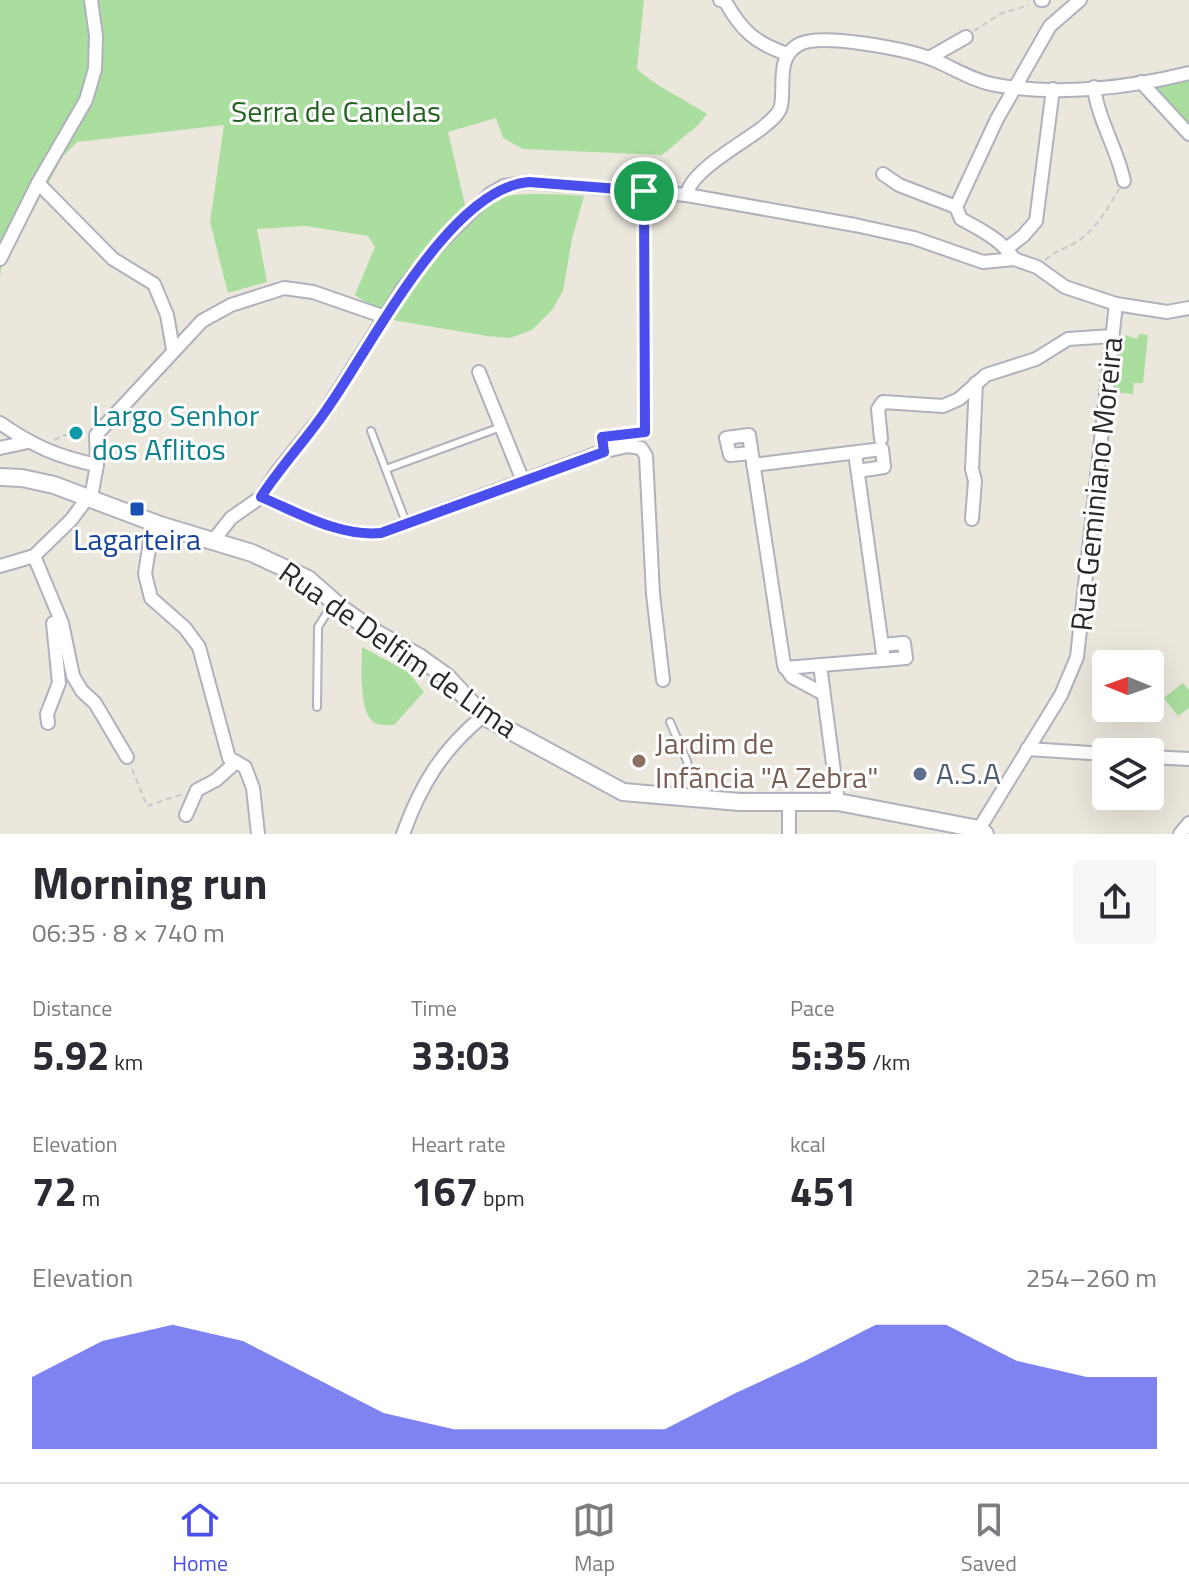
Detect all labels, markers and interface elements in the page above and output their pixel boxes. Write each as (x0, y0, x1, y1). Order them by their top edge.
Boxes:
park label: Serra de Canelas (231, 88, 441, 134)
pin (610, 157, 678, 225)
icon: arrive (622, 169, 666, 213)
street label: Rua Geminiano Moreira (1058, 335, 1134, 633)
place label: Largo Senhor dos Aflitos (92, 392, 259, 472)
marker: Largo Senhor dos Aflitos (67, 424, 85, 442)
marker: Lagarteira (128, 500, 146, 518)
place label: Lagarteira (73, 516, 201, 562)
street label: Rua de Delfim de Lima (270, 550, 527, 749)
north arrow (1092, 650, 1164, 722)
map controls (1092, 650, 1164, 810)
place label: Jardim de Infãncia "A Zebra" (655, 720, 878, 800)
button: layers (1092, 738, 1164, 810)
place label: A.S.A (936, 750, 1001, 796)
marker: Jardim de Infãncia "A Zebra" (630, 752, 648, 770)
marker: A.S.A (911, 765, 929, 783)
text: Morning run (32, 849, 268, 916)
button: share (1073, 860, 1157, 944)
text: 06:35 · 8 × 740 m (32, 913, 225, 952)
text: Distance (32, 991, 112, 1025)
text: Time (411, 991, 457, 1025)
text: Pace (790, 991, 835, 1025)
text: 5.92 (32, 1025, 109, 1086)
text: 33:03 (411, 1025, 511, 1086)
text: 5:35 (790, 1025, 867, 1086)
text: km (109, 1045, 143, 1079)
text: /km (867, 1045, 910, 1079)
text: Elevation (32, 1127, 118, 1161)
text: Heart rate (411, 1127, 506, 1161)
text: kcal (790, 1127, 826, 1161)
text: 72 (32, 1161, 77, 1222)
text: 167 (411, 1161, 478, 1222)
text: 451 (790, 1161, 857, 1222)
text: m (77, 1181, 100, 1215)
text: bpm (478, 1181, 525, 1215)
text: Elevation (32, 1258, 133, 1297)
text: 254–260 m (1026, 1258, 1157, 1297)
tab: Home (172, 1498, 228, 1580)
tab: Map (572, 1498, 616, 1580)
tab: Saved (961, 1498, 1017, 1580)

